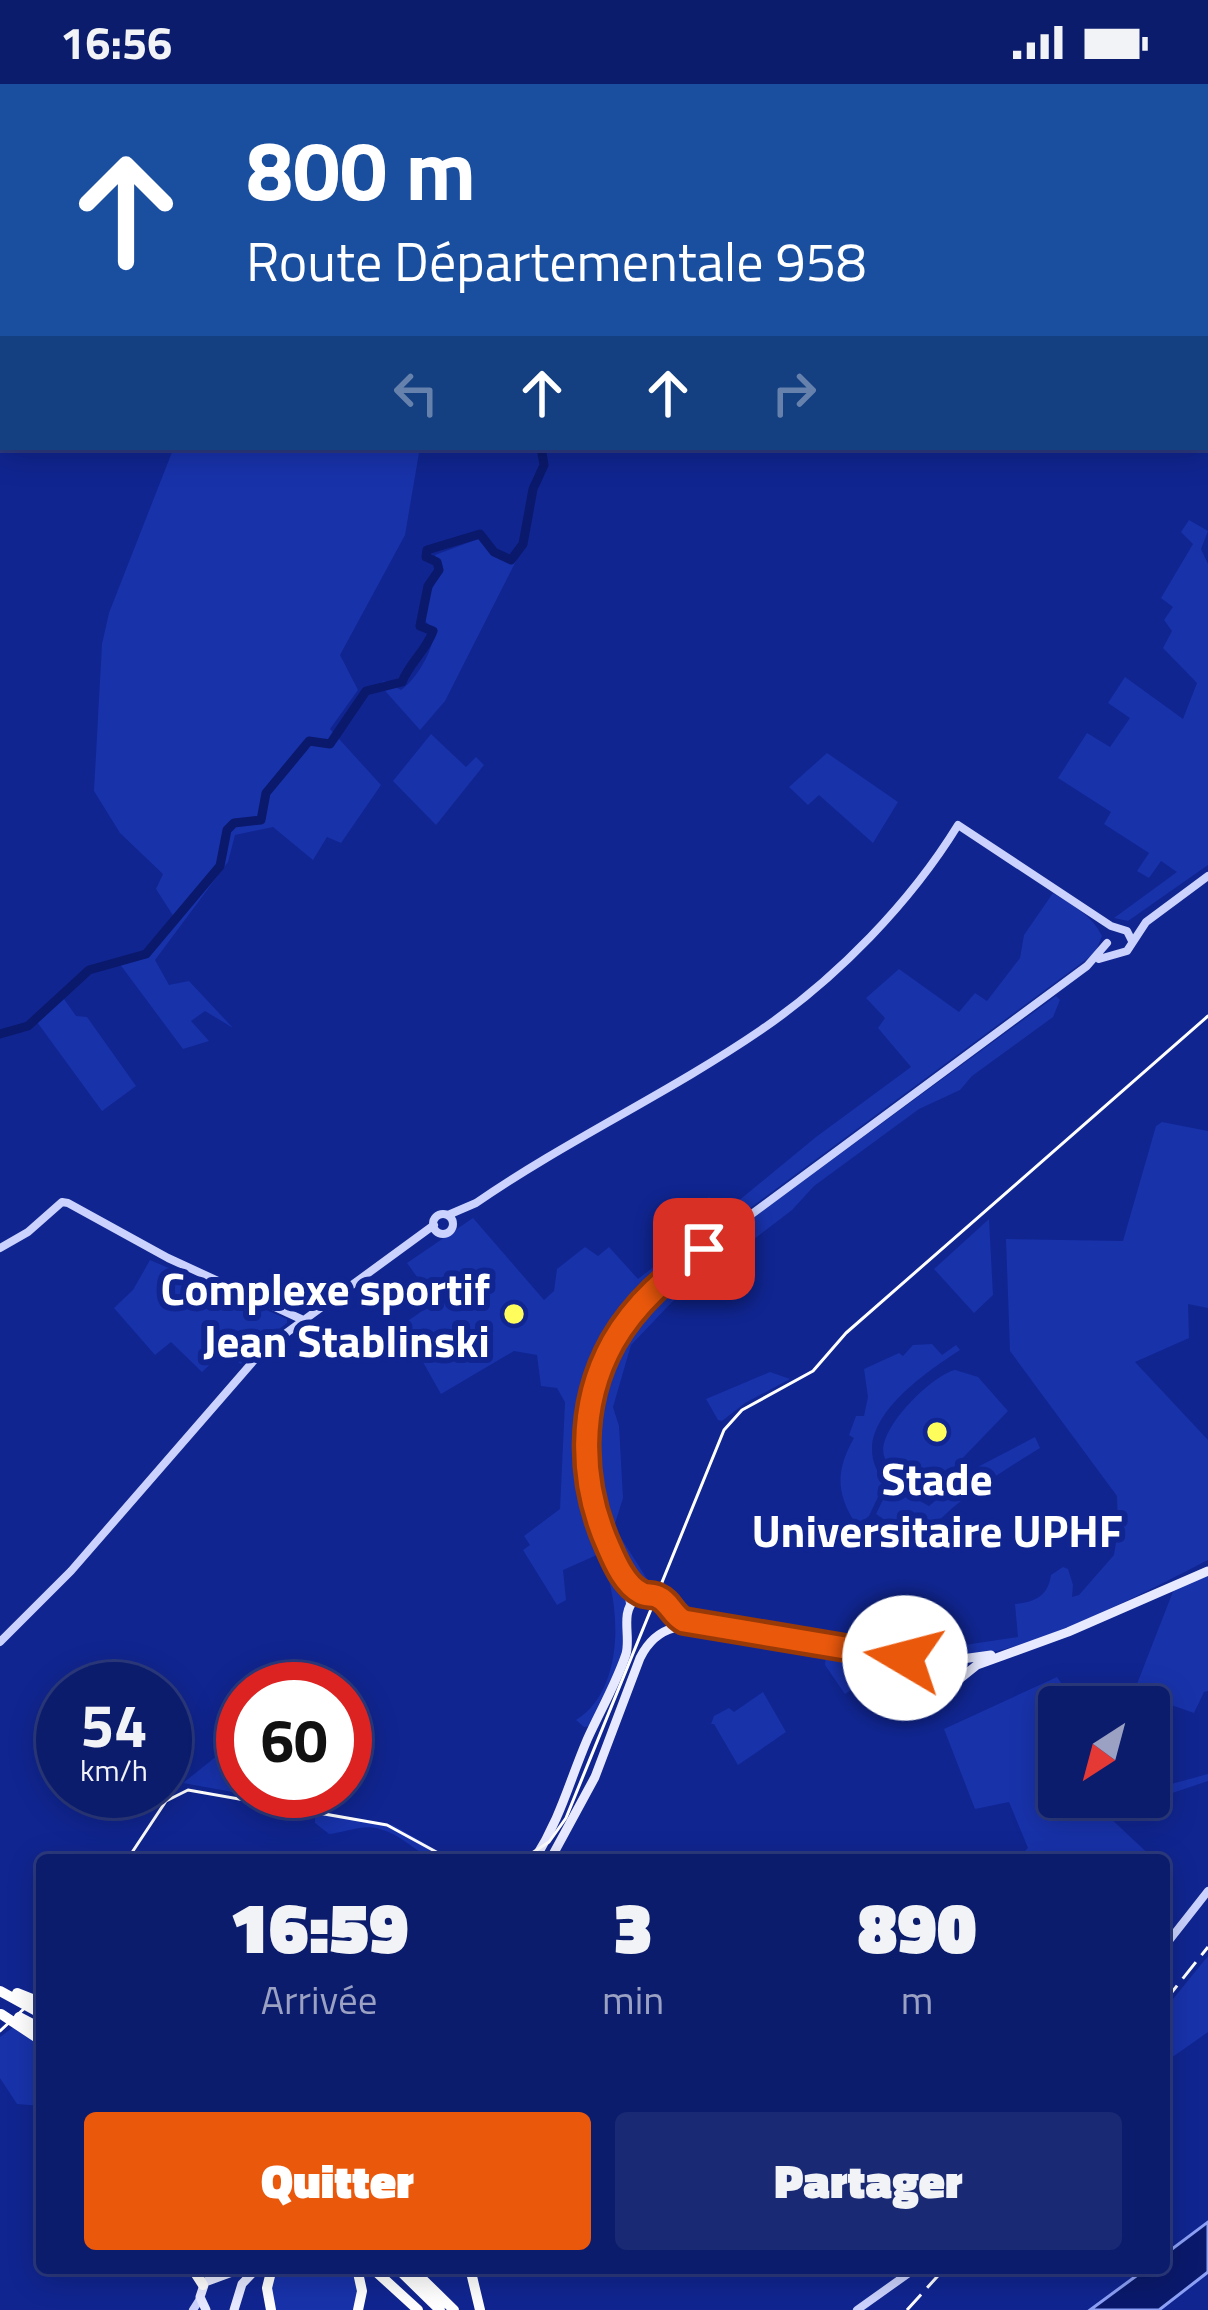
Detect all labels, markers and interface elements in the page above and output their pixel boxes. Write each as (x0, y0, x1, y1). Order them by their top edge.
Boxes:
text: 16:56 (60, 8, 172, 76)
text: 800 m (246, 105, 476, 233)
icon: ahead (48, 132, 204, 288)
text: Route Départementale 958 (246, 220, 866, 302)
icon: left (383, 360, 449, 426)
icon: ahead (509, 360, 575, 426)
icon: ahead (635, 360, 701, 426)
icon: right (761, 360, 827, 426)
pin (653, 1198, 755, 1300)
icon: arrive (671, 1216, 737, 1282)
place label: Complexe sportif Jean Stablinski (160, 1254, 490, 1374)
marker: Complexe sportif Jean Stablinski (501, 1301, 527, 1327)
marker: Stade Universitaire UPHF (924, 1419, 950, 1445)
place label: Stade Universitaire UPHF (751, 1444, 1123, 1564)
position arrow (842, 1595, 968, 1721)
speed limit sign: 60 (216, 1662, 372, 1818)
text: 54 (80, 1679, 148, 1770)
north arrow (1038, 1686, 1170, 1818)
map controls (1038, 1686, 1170, 1818)
text: km/h (80, 1747, 148, 1793)
text: 16:59 (229, 1871, 409, 1981)
text: 3 (613, 1871, 653, 1981)
text: 890 (858, 1871, 977, 1981)
text: Arrivée (261, 1970, 377, 2029)
text: min (602, 1970, 664, 2029)
text: m (901, 1970, 933, 2029)
button: Quitter (84, 2112, 591, 2250)
button: Partager (615, 2112, 1122, 2250)

